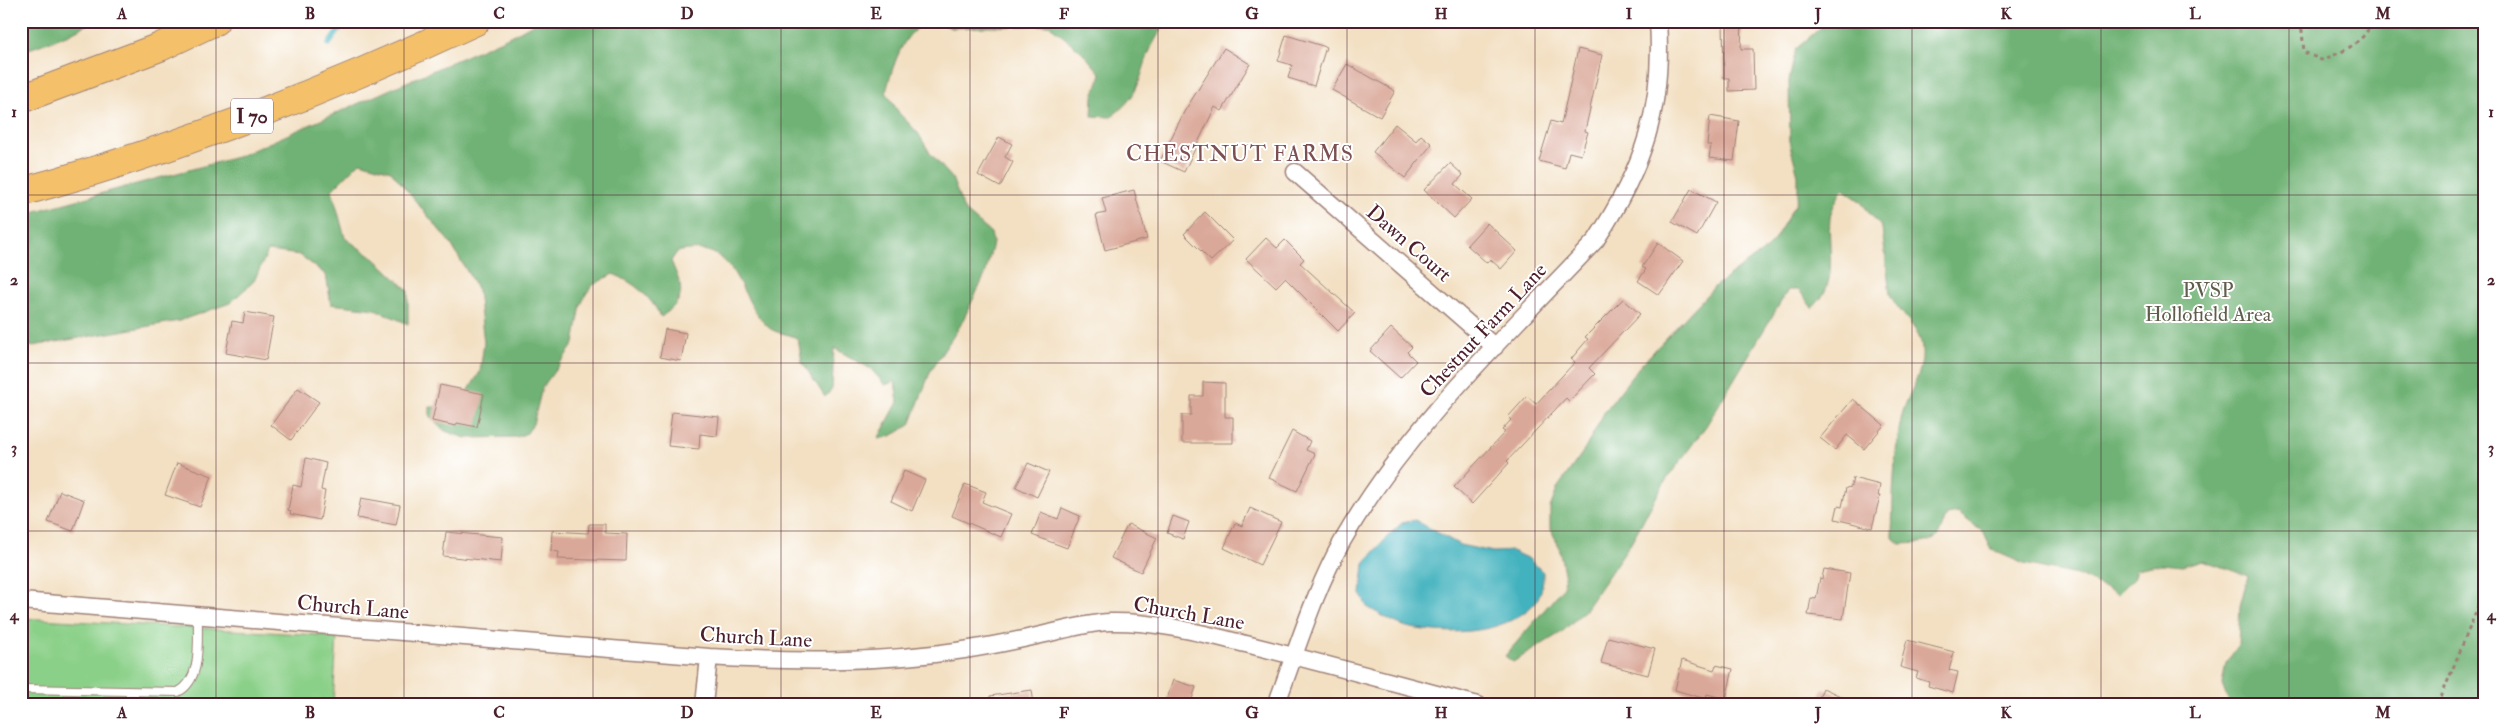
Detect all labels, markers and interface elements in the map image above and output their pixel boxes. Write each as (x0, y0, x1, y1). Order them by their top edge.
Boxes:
text: A (116, 4, 128, 24)
text: B (305, 4, 315, 24)
text: C (493, 4, 505, 24)
text: D (680, 4, 694, 24)
text: E (870, 4, 882, 24)
text: F (1059, 4, 1069, 24)
text: G (1245, 4, 1259, 24)
text: H (1434, 4, 1448, 24)
text: I (1626, 4, 1633, 24)
text: J (1814, 4, 1822, 25)
text: K (2000, 4, 2012, 24)
text: L (2189, 4, 2201, 24)
text: M (2374, 4, 2391, 24)
road number: I 70 (231, 98, 273, 134)
text: 1 (11, 102, 17, 122)
text: 1 (2488, 102, 2494, 122)
district label: CHESTNUT FARMS (1126, 140, 1354, 168)
street label: Dawn Court (1360, 199, 1457, 288)
street label: Chestnut Farm Lane (1414, 257, 1553, 404)
text: 2 (10, 270, 18, 290)
text: 2 (2487, 270, 2495, 290)
park label: PVSP Hollofield Area (2145, 277, 2272, 328)
text: 3 (11, 438, 17, 458)
text: 3 (2488, 438, 2494, 458)
street label: Church Lane (296, 589, 410, 626)
street label: Church Lane (1131, 590, 1247, 637)
text: 4 (9, 605, 20, 625)
text: 4 (2486, 605, 2497, 625)
street label: Church Lane (699, 621, 813, 654)
text: A (116, 703, 128, 723)
text: B (305, 703, 315, 723)
text: C (493, 703, 505, 723)
text: D (680, 703, 694, 723)
text: E (870, 703, 882, 723)
text: F (1059, 703, 1069, 723)
text: G (1245, 703, 1259, 723)
text: H (1434, 703, 1448, 723)
text: I (1626, 703, 1633, 723)
text: J (1814, 703, 1822, 724)
text: K (2000, 703, 2012, 723)
text: L (2189, 703, 2201, 723)
text: M (2374, 703, 2391, 723)

